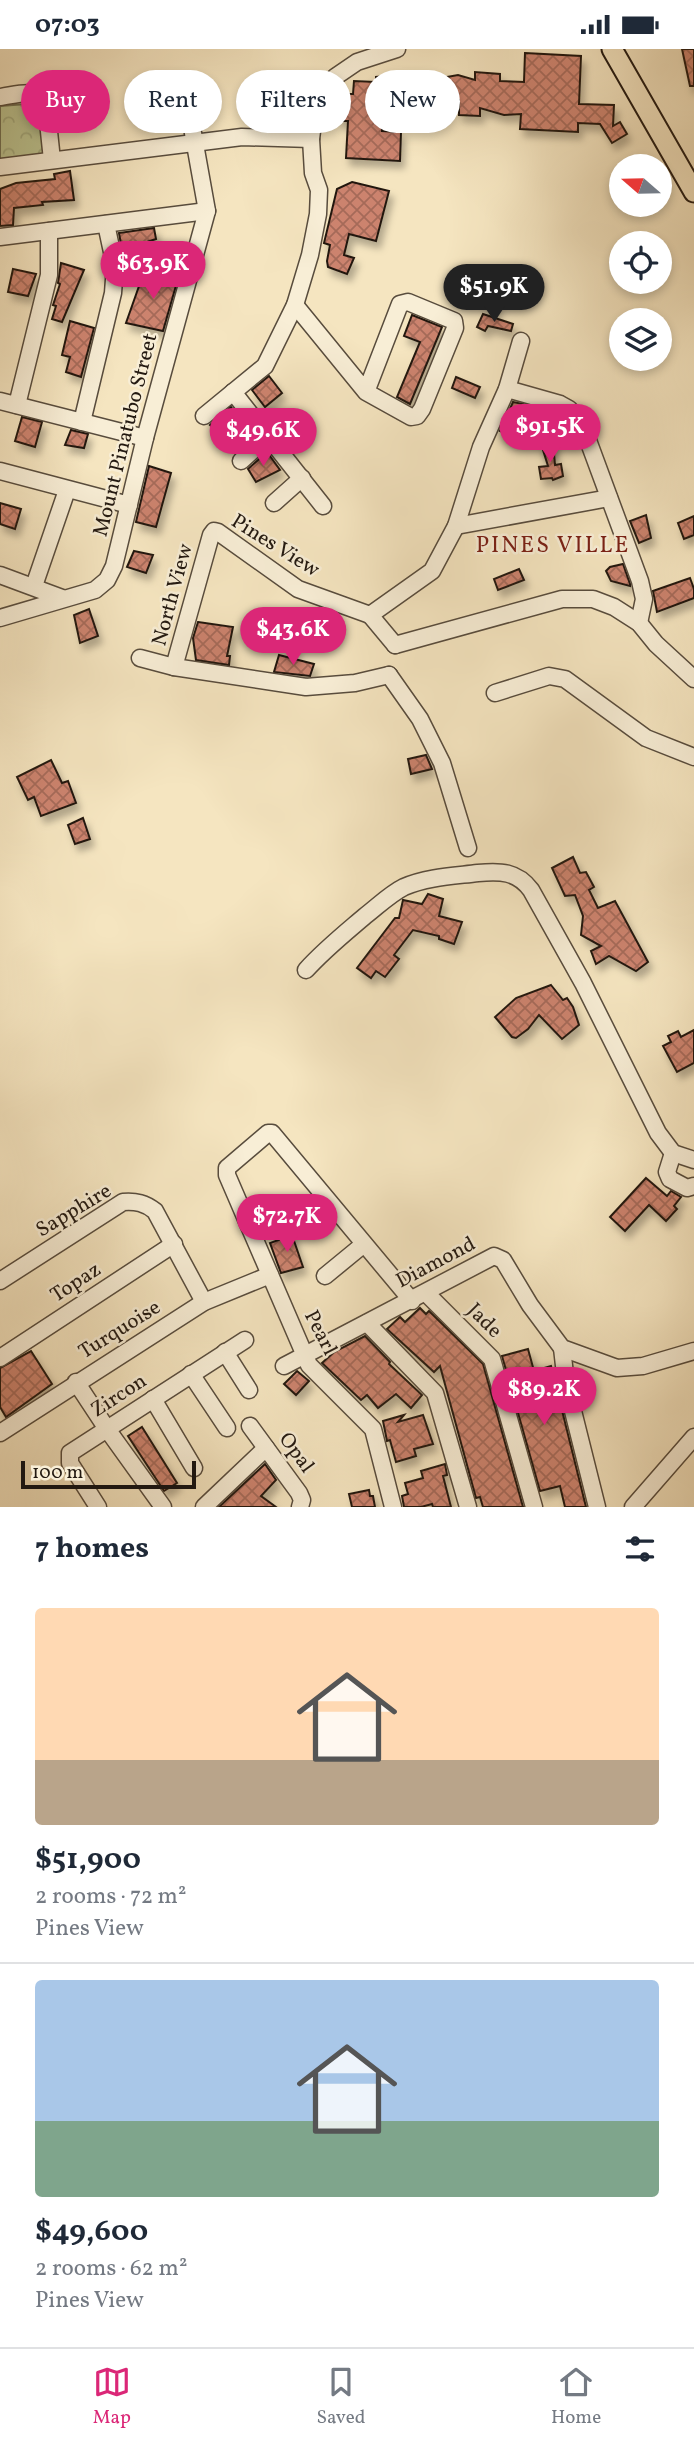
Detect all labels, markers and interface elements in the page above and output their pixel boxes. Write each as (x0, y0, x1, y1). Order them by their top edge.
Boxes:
text: 07:03 (35, 7, 100, 43)
chip: Buy (21, 70, 110, 133)
chip: Rent (124, 70, 222, 133)
chip: Filters (236, 70, 351, 133)
chip: New (365, 70, 460, 133)
north arrow (609, 154, 672, 217)
map controls (609, 154, 672, 371)
button: locate (609, 231, 672, 294)
pin: $63.9K (96, 241, 210, 301)
text: $63.9K (117, 248, 189, 280)
pin: $51.9K (437, 265, 551, 324)
text: $51.9K (459, 271, 529, 303)
button: layers (609, 308, 672, 371)
street label: Mount Pinatubo Street (87, 330, 165, 540)
pin: $91.5K (493, 405, 607, 464)
pin: $49.6K (206, 409, 320, 468)
text: $91.5K (516, 411, 584, 443)
text: $49.6K (226, 415, 300, 447)
street label: Pines View (225, 507, 325, 585)
district label: PINES VILLE (476, 530, 630, 562)
street label: North View (145, 541, 201, 649)
pin: $43.6K (236, 607, 350, 667)
text: $43.6K (256, 614, 330, 646)
street label: Sapphire (31, 1177, 117, 1245)
pin: $72.7K (230, 1195, 344, 1254)
text: $72.7K (252, 1201, 322, 1233)
street label: Diamond (391, 1230, 481, 1296)
street label: Topaz (45, 1256, 107, 1310)
street label: Turquoise (73, 1293, 167, 1367)
street label: Jade (460, 1297, 508, 1345)
street label: Pearl (296, 1305, 344, 1361)
street label: Zircon (85, 1367, 153, 1425)
pin: $89.2K (487, 1367, 601, 1427)
text: $89.2K (507, 1374, 581, 1406)
street label: Opal (271, 1427, 321, 1479)
scale bar (21, 1458, 196, 1490)
text: 100 m (32, 1460, 83, 1486)
text: 7 homes (35, 1528, 149, 1570)
icon: filters (621, 1530, 659, 1568)
icon: home (284, 1654, 410, 1780)
text: $51,900 (35, 1839, 141, 1881)
text: 2 rooms · 72 m² (35, 1881, 186, 1913)
text: Pines View (35, 1913, 144, 1945)
icon: home (284, 2026, 410, 2152)
text: $49,600 (35, 2211, 148, 2253)
text: 2 rooms · 62 m² (35, 2253, 187, 2285)
text: Pines View (35, 2285, 144, 2317)
tab: Map (93, 2363, 131, 2431)
tab: Saved (316, 2363, 365, 2431)
tab: Home (551, 2363, 601, 2431)

